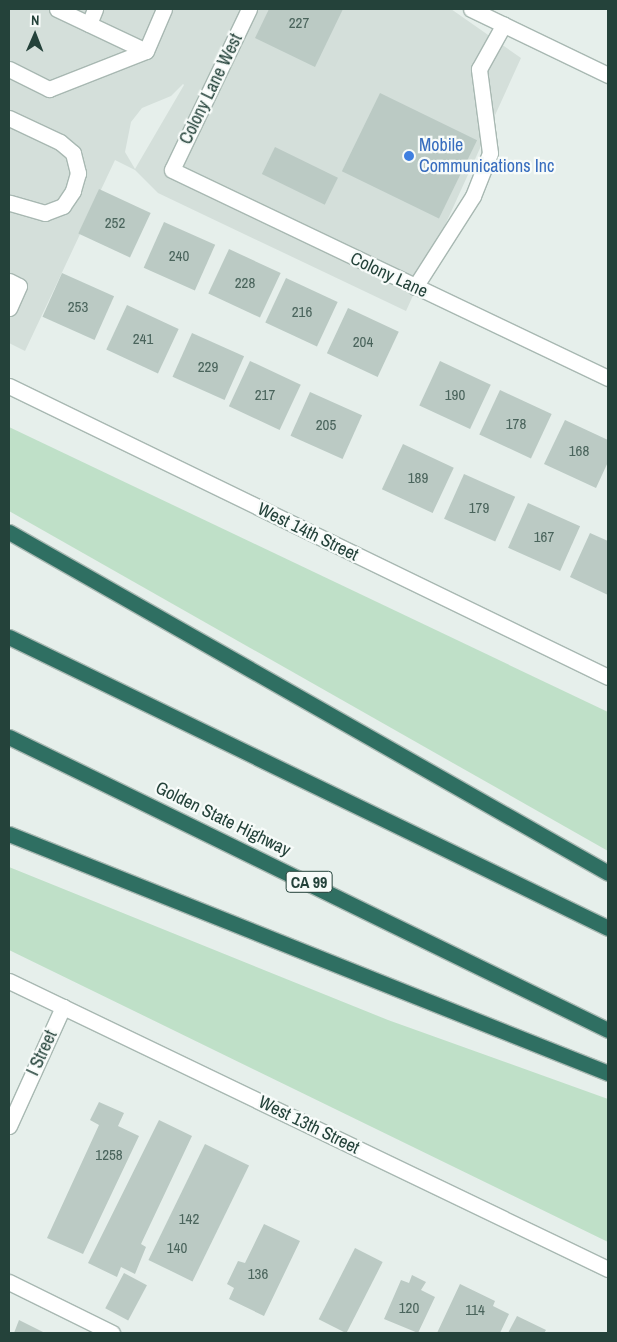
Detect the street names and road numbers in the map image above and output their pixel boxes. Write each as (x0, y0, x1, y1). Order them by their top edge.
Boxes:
street label: Colony Lane West (175, 30, 247, 148)
street label: Colony Lane (347, 248, 431, 302)
street label: West 14th Street (254, 498, 362, 566)
street label: Golden State Highway (152, 777, 294, 861)
road number: CA 99 (285, 869, 333, 896)
street label: I Street (22, 1027, 62, 1079)
street label: West 13th Street (255, 1091, 363, 1159)

